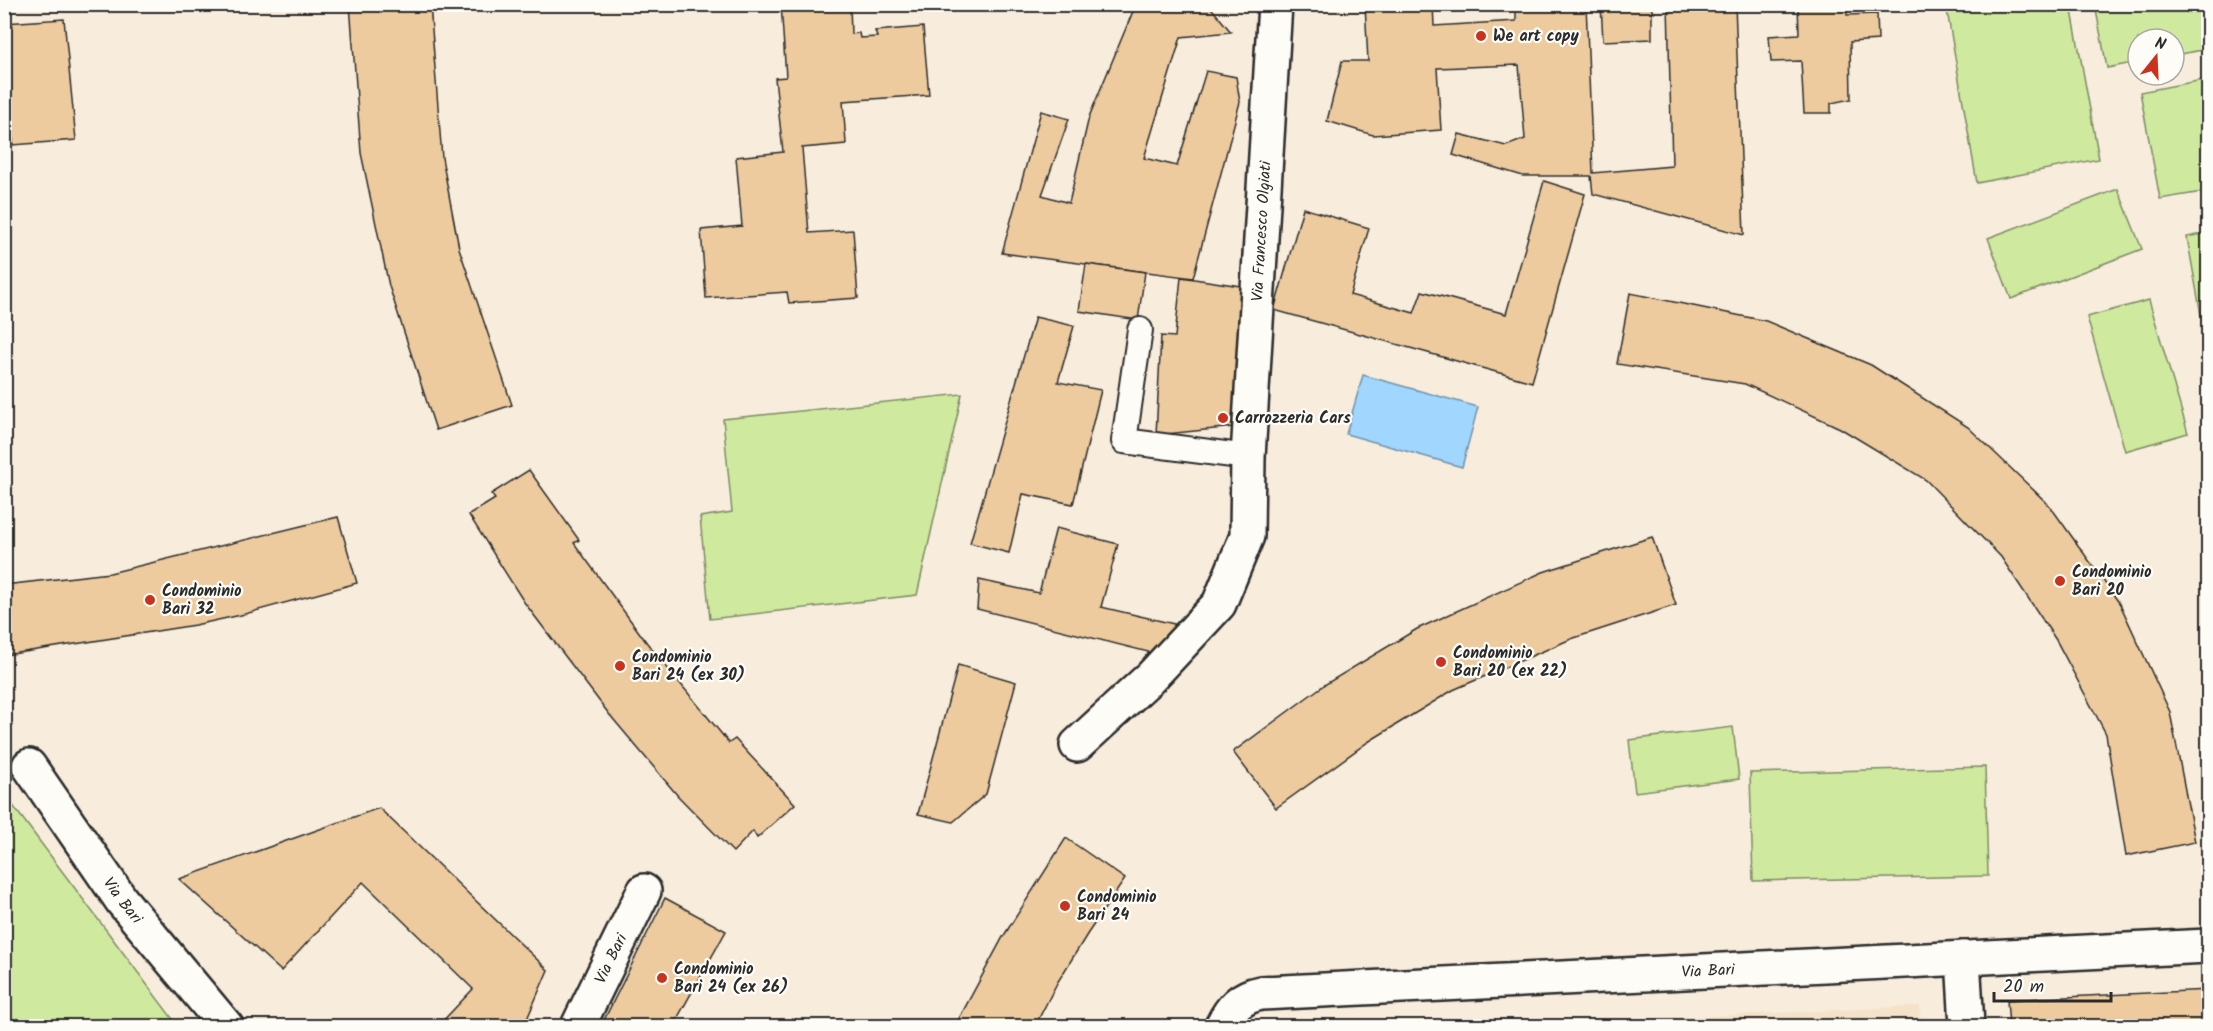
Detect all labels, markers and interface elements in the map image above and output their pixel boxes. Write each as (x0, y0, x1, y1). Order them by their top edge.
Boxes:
place label: We art copy (1493, 24, 1580, 49)
north arrow (2126, 27, 2186, 87)
marker: We art copy (1474, 29, 1488, 43)
text: N (2152, 31, 2169, 58)
street label: Via Francesco Olgiati (1245, 159, 1278, 302)
place label: Carrozzeria Cars (1235, 406, 1351, 431)
marker: Carrozzeria Cars (1216, 411, 1230, 425)
place label: Condominio Bari 20 (2072, 560, 2152, 603)
marker: Condominio Bari 20 (2053, 574, 2067, 588)
place label: Condominio Bari 32 (162, 579, 242, 622)
marker: Condominio Bari 32 (143, 593, 157, 607)
place label: Condominio Bari 20 (ex 22) (1453, 641, 1567, 684)
place label: Condominio Bari 24 (ex 30) (632, 645, 745, 688)
marker: Condominio Bari 20 (ex 22) (1434, 655, 1448, 669)
marker: Condominio Bari 24 (ex 30) (613, 659, 627, 673)
street label: Via Bari (97, 872, 149, 930)
place label: Condominio Bari 24 (1077, 885, 1157, 928)
marker: Condominio Bari 24 (1058, 899, 1072, 913)
street label: Via Bari (588, 928, 634, 988)
place label: Condominio Bari 24 (ex 26) (674, 957, 788, 1000)
street label: Via Bari (1681, 957, 1736, 985)
scale bar (1994, 965, 2111, 1003)
marker: Condominio Bari 24 (ex 26) (655, 971, 669, 985)
text: 20 m (2003, 973, 2044, 1002)

